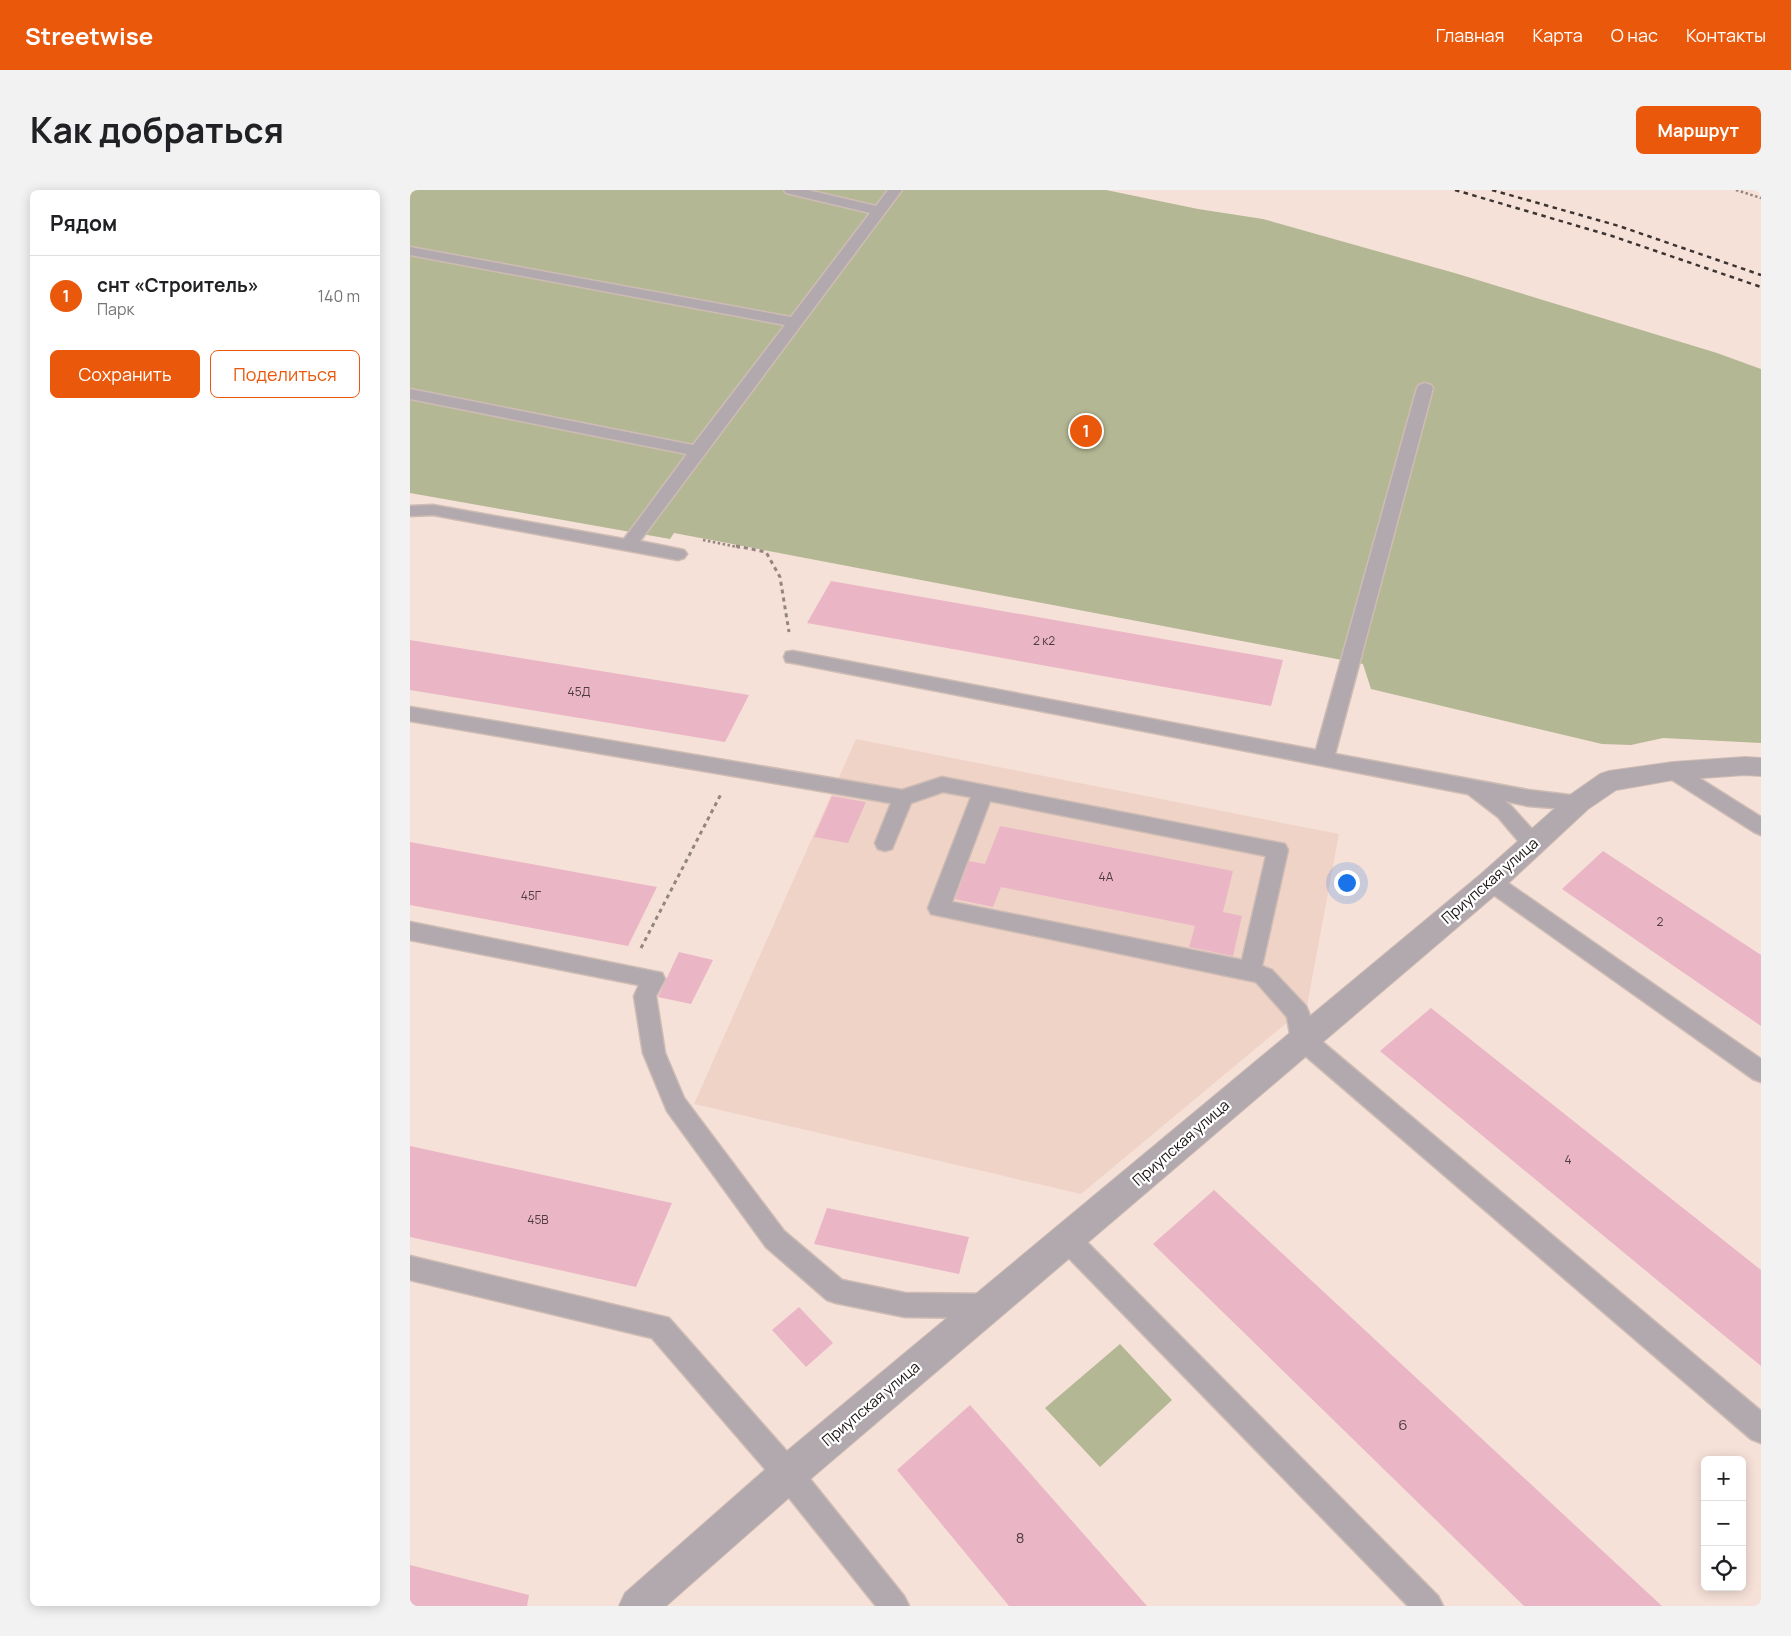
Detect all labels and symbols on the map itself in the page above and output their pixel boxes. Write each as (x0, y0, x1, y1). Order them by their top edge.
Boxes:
pin: 1 (1070, 412, 1102, 450)
house number: 2 к2 (1033, 632, 1055, 649)
house number: 45Д (568, 683, 591, 700)
street label: Приупская улица (1437, 833, 1543, 929)
house number: 4А (1099, 868, 1114, 885)
your location (1334, 870, 1360, 896)
house number: 45Г (521, 887, 542, 904)
house number: 2 (1657, 913, 1664, 930)
street label: Приупская улица (1128, 1095, 1234, 1191)
house number: 4 (1564, 1151, 1572, 1168)
house number: 45В (527, 1211, 549, 1228)
street label: Приупская улица (817, 1356, 924, 1451)
house number: 6 (1398, 1414, 1408, 1435)
house number: 8 (1016, 1527, 1024, 1548)

